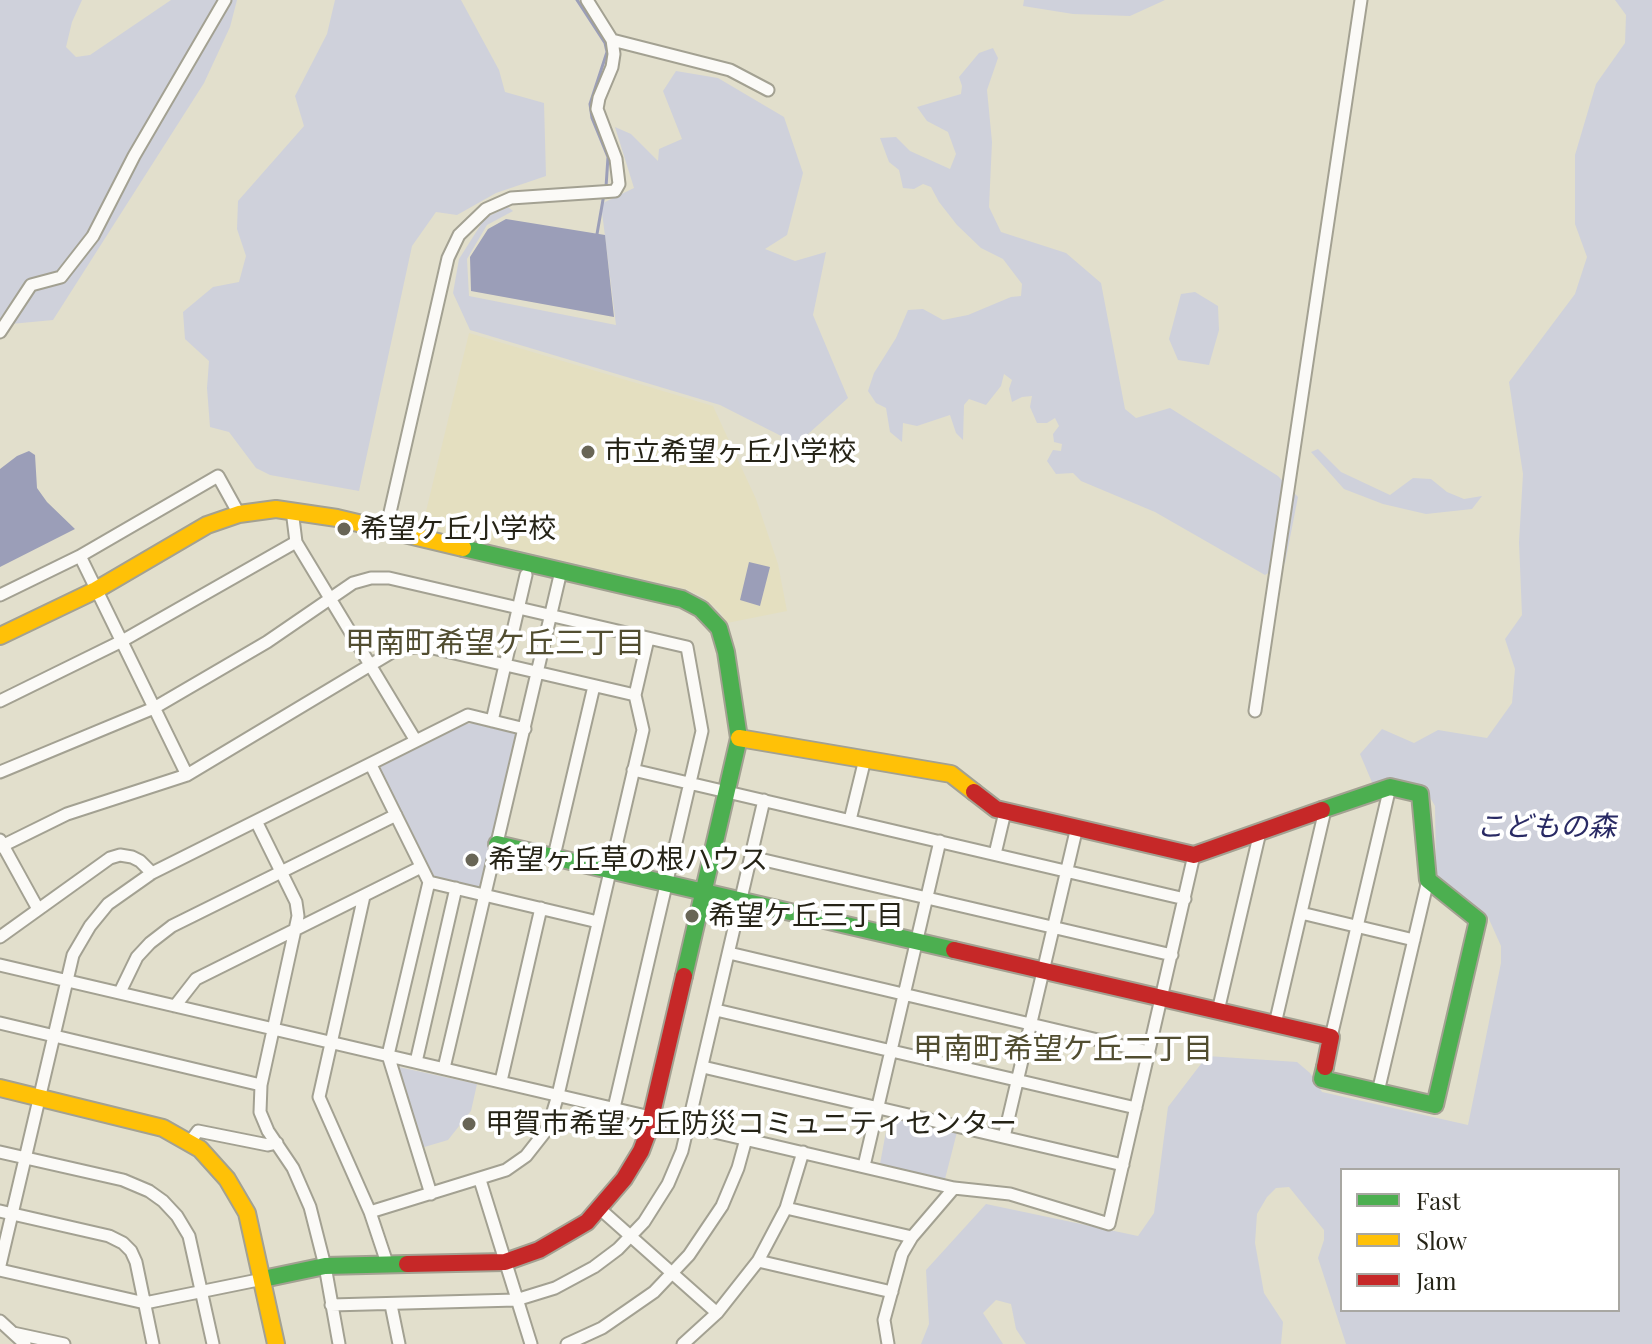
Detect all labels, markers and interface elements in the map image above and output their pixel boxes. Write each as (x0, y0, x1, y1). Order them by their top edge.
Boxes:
place label: 市立希望ヶ丘小学校 (604, 435, 856, 469)
marker: 市立希望ヶ丘小学校 (579, 443, 597, 461)
place label: 希望ケ丘小学校 (360, 512, 556, 546)
marker: 希望ケ丘小学校 (335, 520, 353, 538)
district label: 甲南町希望ケ丘三丁目 (345, 626, 645, 662)
park label: こどもの森 (1476, 810, 1616, 844)
place label: 希望ヶ丘草の根ハウス (488, 843, 768, 877)
marker: 希望ヶ丘草の根ハウス (463, 851, 481, 869)
place label: 希望ケ丘三丁目 (708, 899, 904, 933)
marker: 希望ケ丘三丁目 (683, 907, 701, 925)
district label: 甲南町希望ケ丘二丁目 (913, 1032, 1213, 1068)
place label: 甲賀市希望ヶ丘防災コミュニティセンター (485, 1107, 1017, 1141)
marker: 甲賀市希望ヶ丘防災コミュニティセンター (460, 1115, 478, 1133)
legend (1340, 1168, 1620, 1312)
text: Fast (1416, 1184, 1461, 1216)
text: Slow (1416, 1224, 1467, 1256)
text: Jam (1416, 1264, 1457, 1296)

